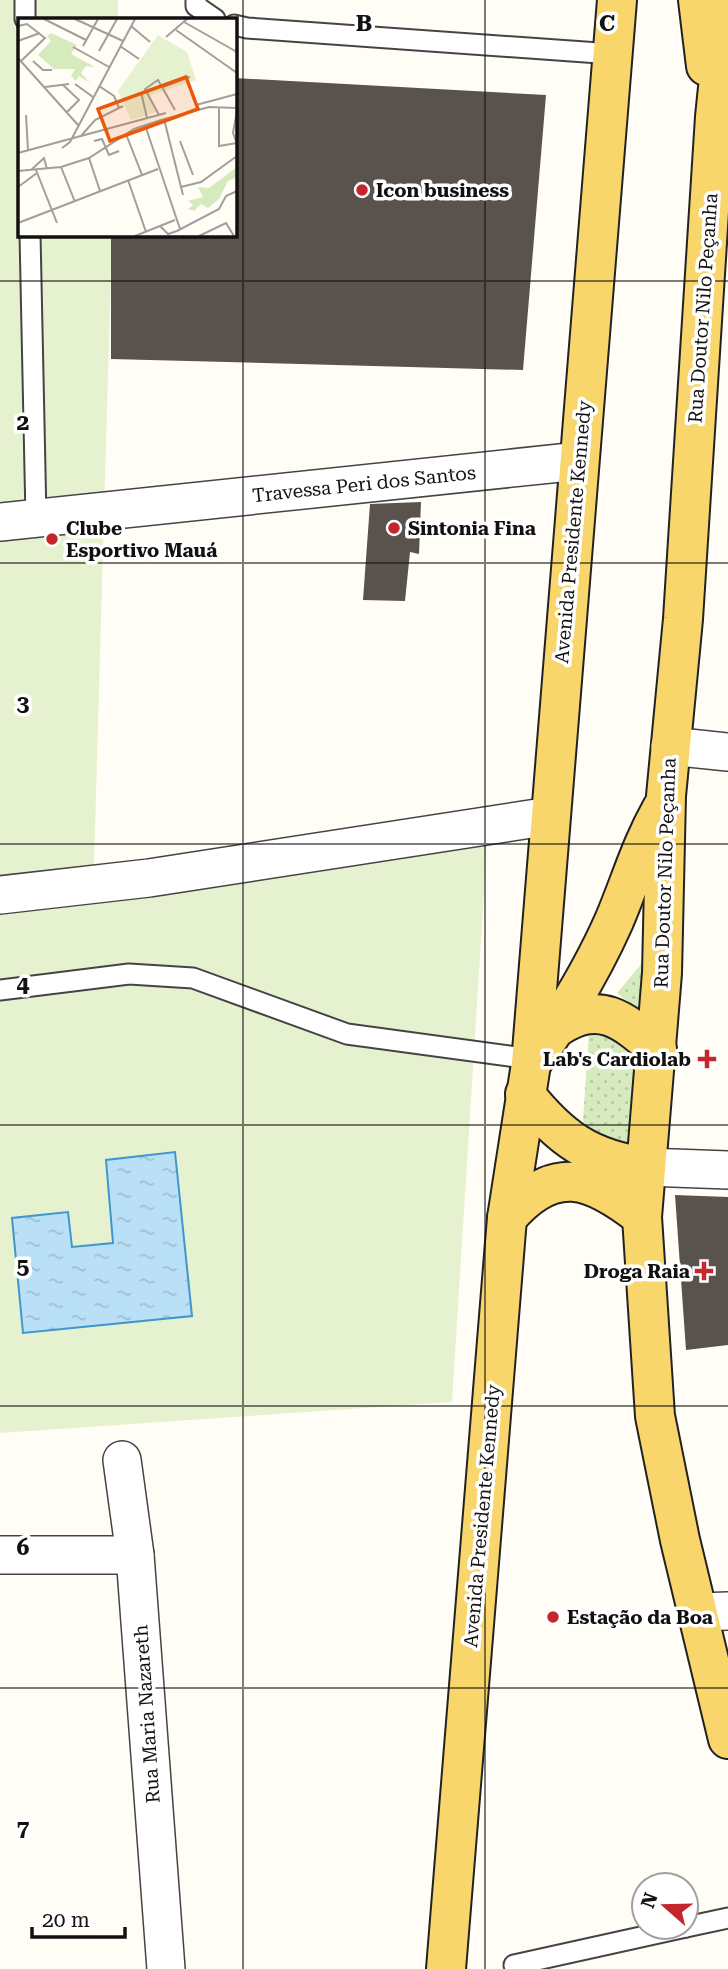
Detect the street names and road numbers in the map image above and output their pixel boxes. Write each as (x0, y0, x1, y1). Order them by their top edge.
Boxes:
street label: Rua Doutor Nilo Peçanha (683, 191, 723, 424)
street label: Avenida Presidente Kennedy (550, 399, 596, 665)
street label: Travessa Peri dos Santos (251, 461, 477, 507)
street label: Rua Doutor Nilo Peçanha (649, 757, 681, 989)
street label: Avenida Presidente Kennedy (459, 1383, 505, 1649)
street label: Rua Maria Nazareth (129, 1624, 165, 1804)

